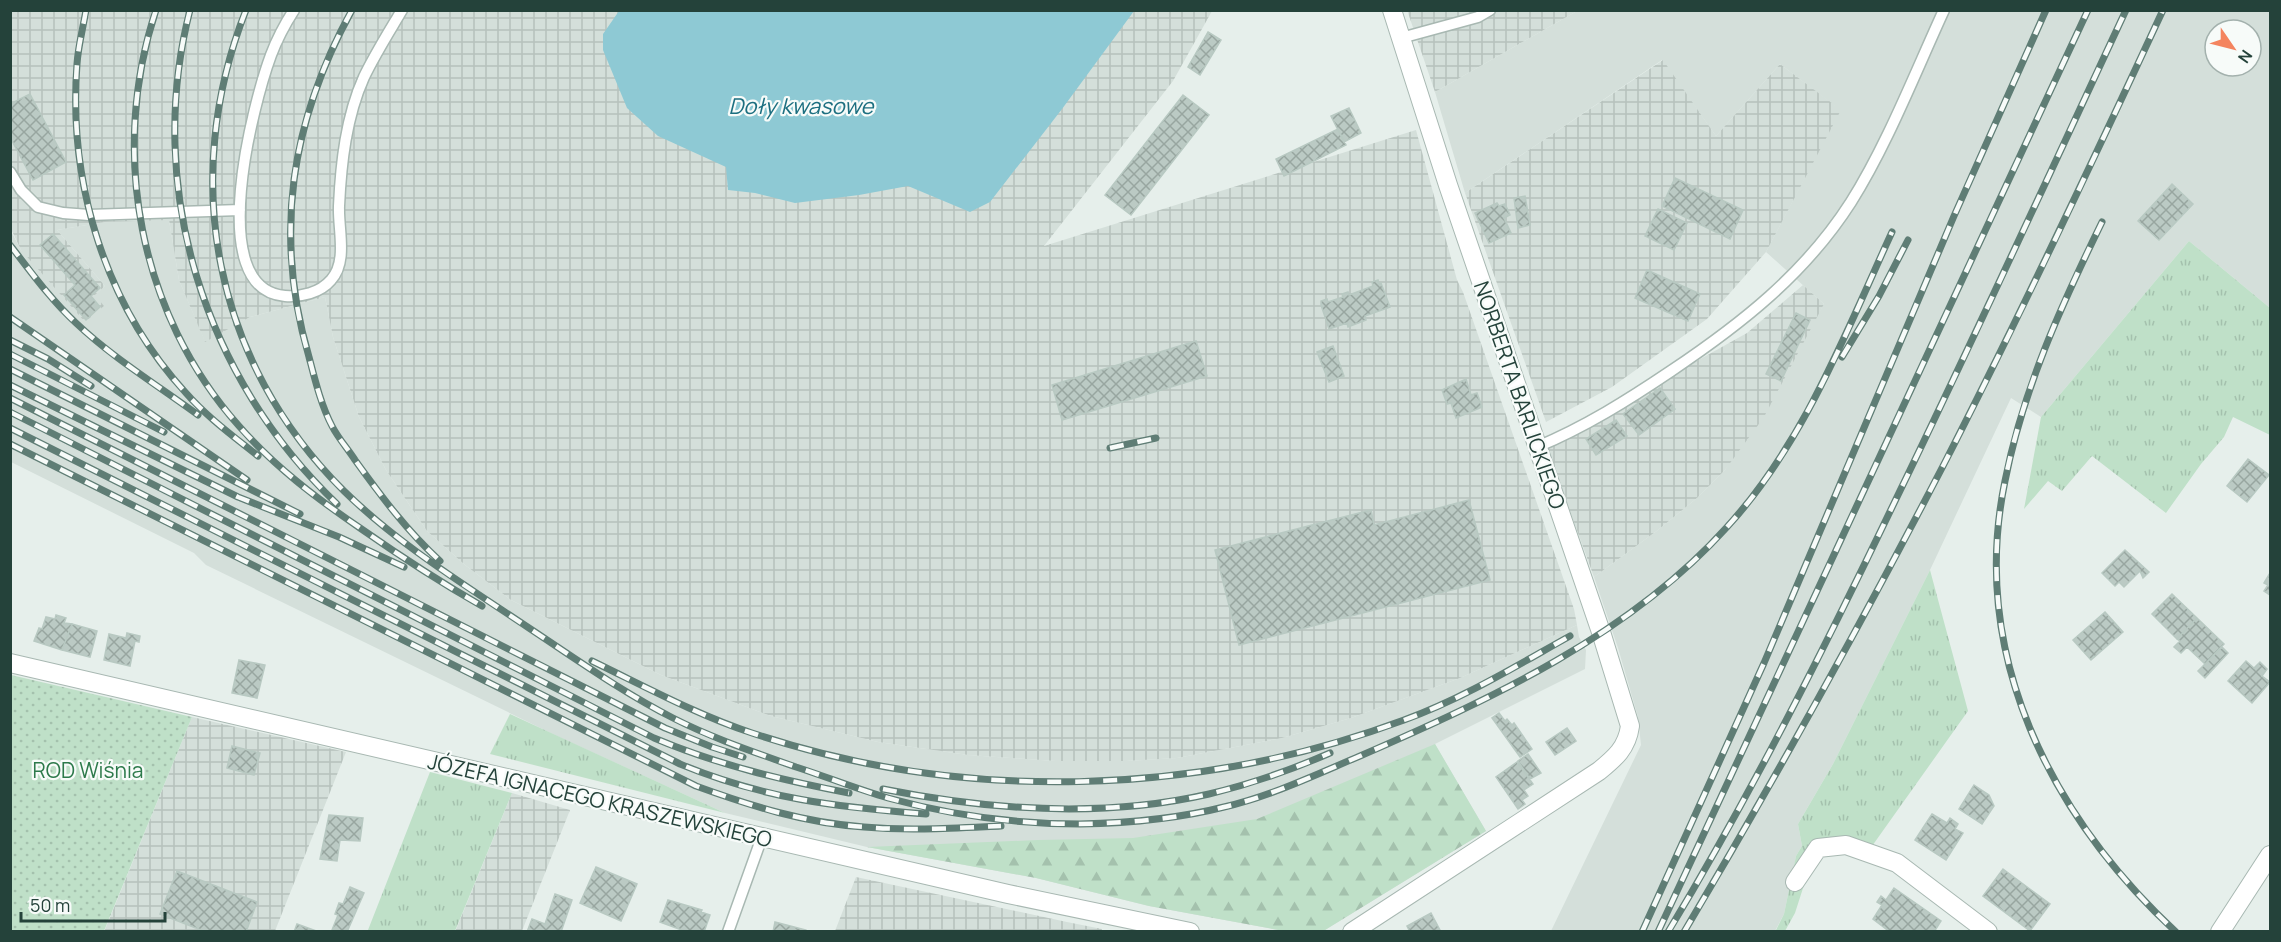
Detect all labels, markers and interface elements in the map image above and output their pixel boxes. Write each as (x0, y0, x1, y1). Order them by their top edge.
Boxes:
north arrow (2203, 18, 2263, 78)
text: N (2233, 46, 2258, 68)
water label: Doły kwasowe (729, 91, 875, 121)
street label: NORBERTA BARLICKIEGO (1468, 277, 1572, 513)
street label: JÓZEFA IGNACEGO KRASZEWSKIEGO (425, 747, 775, 853)
park label: ROD Wiśnia (33, 756, 143, 784)
scale bar (21, 885, 165, 923)
text: 50 m (30, 893, 70, 917)

